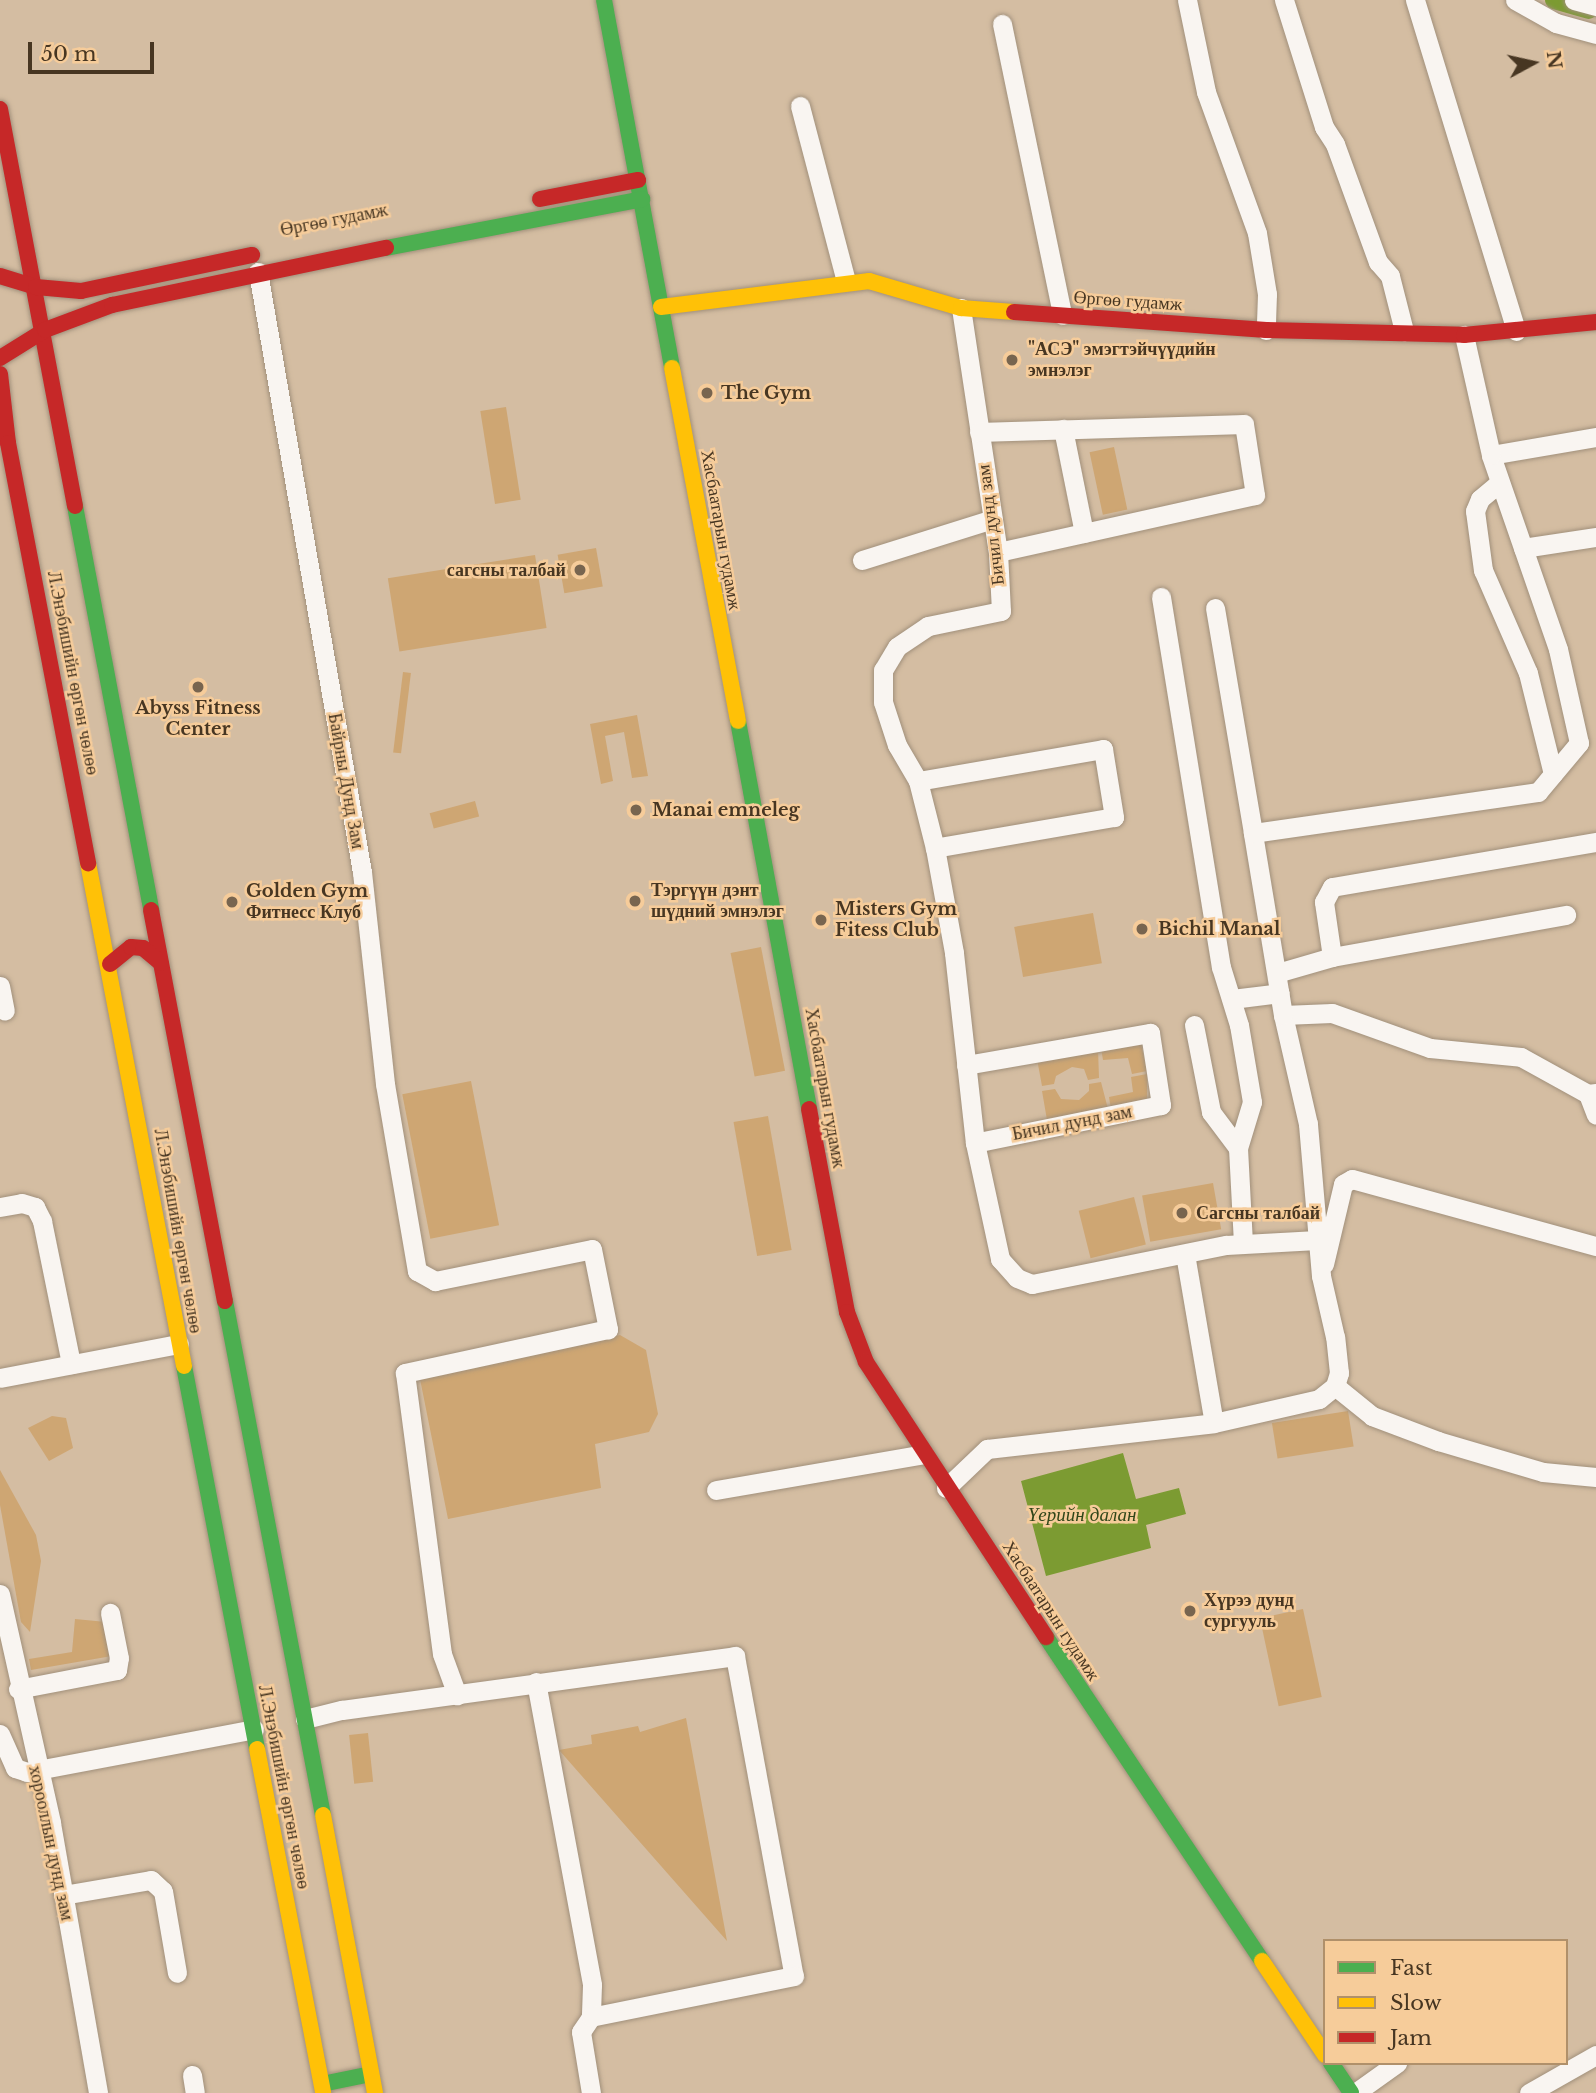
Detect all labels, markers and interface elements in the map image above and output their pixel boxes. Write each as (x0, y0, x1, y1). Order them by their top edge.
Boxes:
scale bar (32, 28, 158, 72)
north arrow (1498, 28, 1568, 98)
text: 50 m (41, 41, 96, 67)
text: N (1542, 50, 1567, 70)
street label: Өргөө гудамж (273, 198, 395, 242)
street label: Өргөө гудамж (1067, 286, 1189, 316)
place label: "АСЭ" эмэгтэйчүүдийн эмнэлэг (1028, 339, 1229, 382)
marker: "АСЭ" эмэгтэйчүүдийн эмнэлэг (1002, 350, 1022, 370)
place label: The Gym (721, 382, 811, 404)
marker: The Gym (699, 385, 715, 401)
street label: Хасбаатарын гудамж (694, 437, 748, 623)
street label: Бичил дунд зам (972, 454, 1010, 596)
street label: Л.Энэбишийн өргөн чөлөө (41, 559, 105, 787)
place label: сагсны талбай (433, 559, 566, 581)
marker: сагсны талбай (572, 562, 588, 578)
marker: Abyss Fitness Center (190, 679, 206, 695)
place label: Abyss Fitness Center (135, 698, 261, 740)
street label: Байрны Дунд Зам (322, 701, 370, 861)
place label: Manai emneleg (652, 799, 800, 821)
marker: Manai emneleg (626, 800, 646, 820)
place label: Тэргүүн дэнт шүдний эмнэлэг (651, 880, 802, 922)
place label: Golden Gym Фитнесс Клуб (246, 881, 374, 924)
marker: Тэргүүн дэнт шүдний эмнэлэг (625, 891, 645, 911)
marker: Golden Gym Фитнесс Клуб (224, 894, 240, 910)
place label: Misters Gym Fitess Club (835, 899, 957, 942)
marker: Misters Gym Fitess Club (813, 912, 829, 928)
place label: Bichil Manal (1158, 918, 1280, 940)
marker: Bichil Manal (1132, 919, 1152, 939)
street label: Хасбаатарын гудамж (798, 995, 852, 1181)
street label: Бичил дунд зам (1001, 1099, 1143, 1147)
street label: Л.Энэбишийн өргөн чөлөө (148, 1117, 208, 1345)
place label: Сагсны талбай (1196, 1202, 1332, 1224)
marker: Сагсны талбай (1174, 1205, 1190, 1221)
water label: Үерийн далан (1017, 1504, 1147, 1526)
street label: Хасбаатарын гудамж (992, 1528, 1110, 1694)
place label: Хүрээ дунд сургууль (1204, 1590, 1303, 1632)
marker: Хүрээ дунд сургууль (1182, 1603, 1198, 1619)
street label: Л.Энэбишийн өргөн чөлөө (252, 1673, 316, 1901)
street label: хорооллын дунд зам (21, 1751, 81, 1935)
legend (1323, 1939, 1568, 2065)
text: Fast (1390, 1955, 1432, 1981)
text: Slow (1390, 1990, 1442, 2016)
text: Jam (1390, 2025, 1432, 2051)

